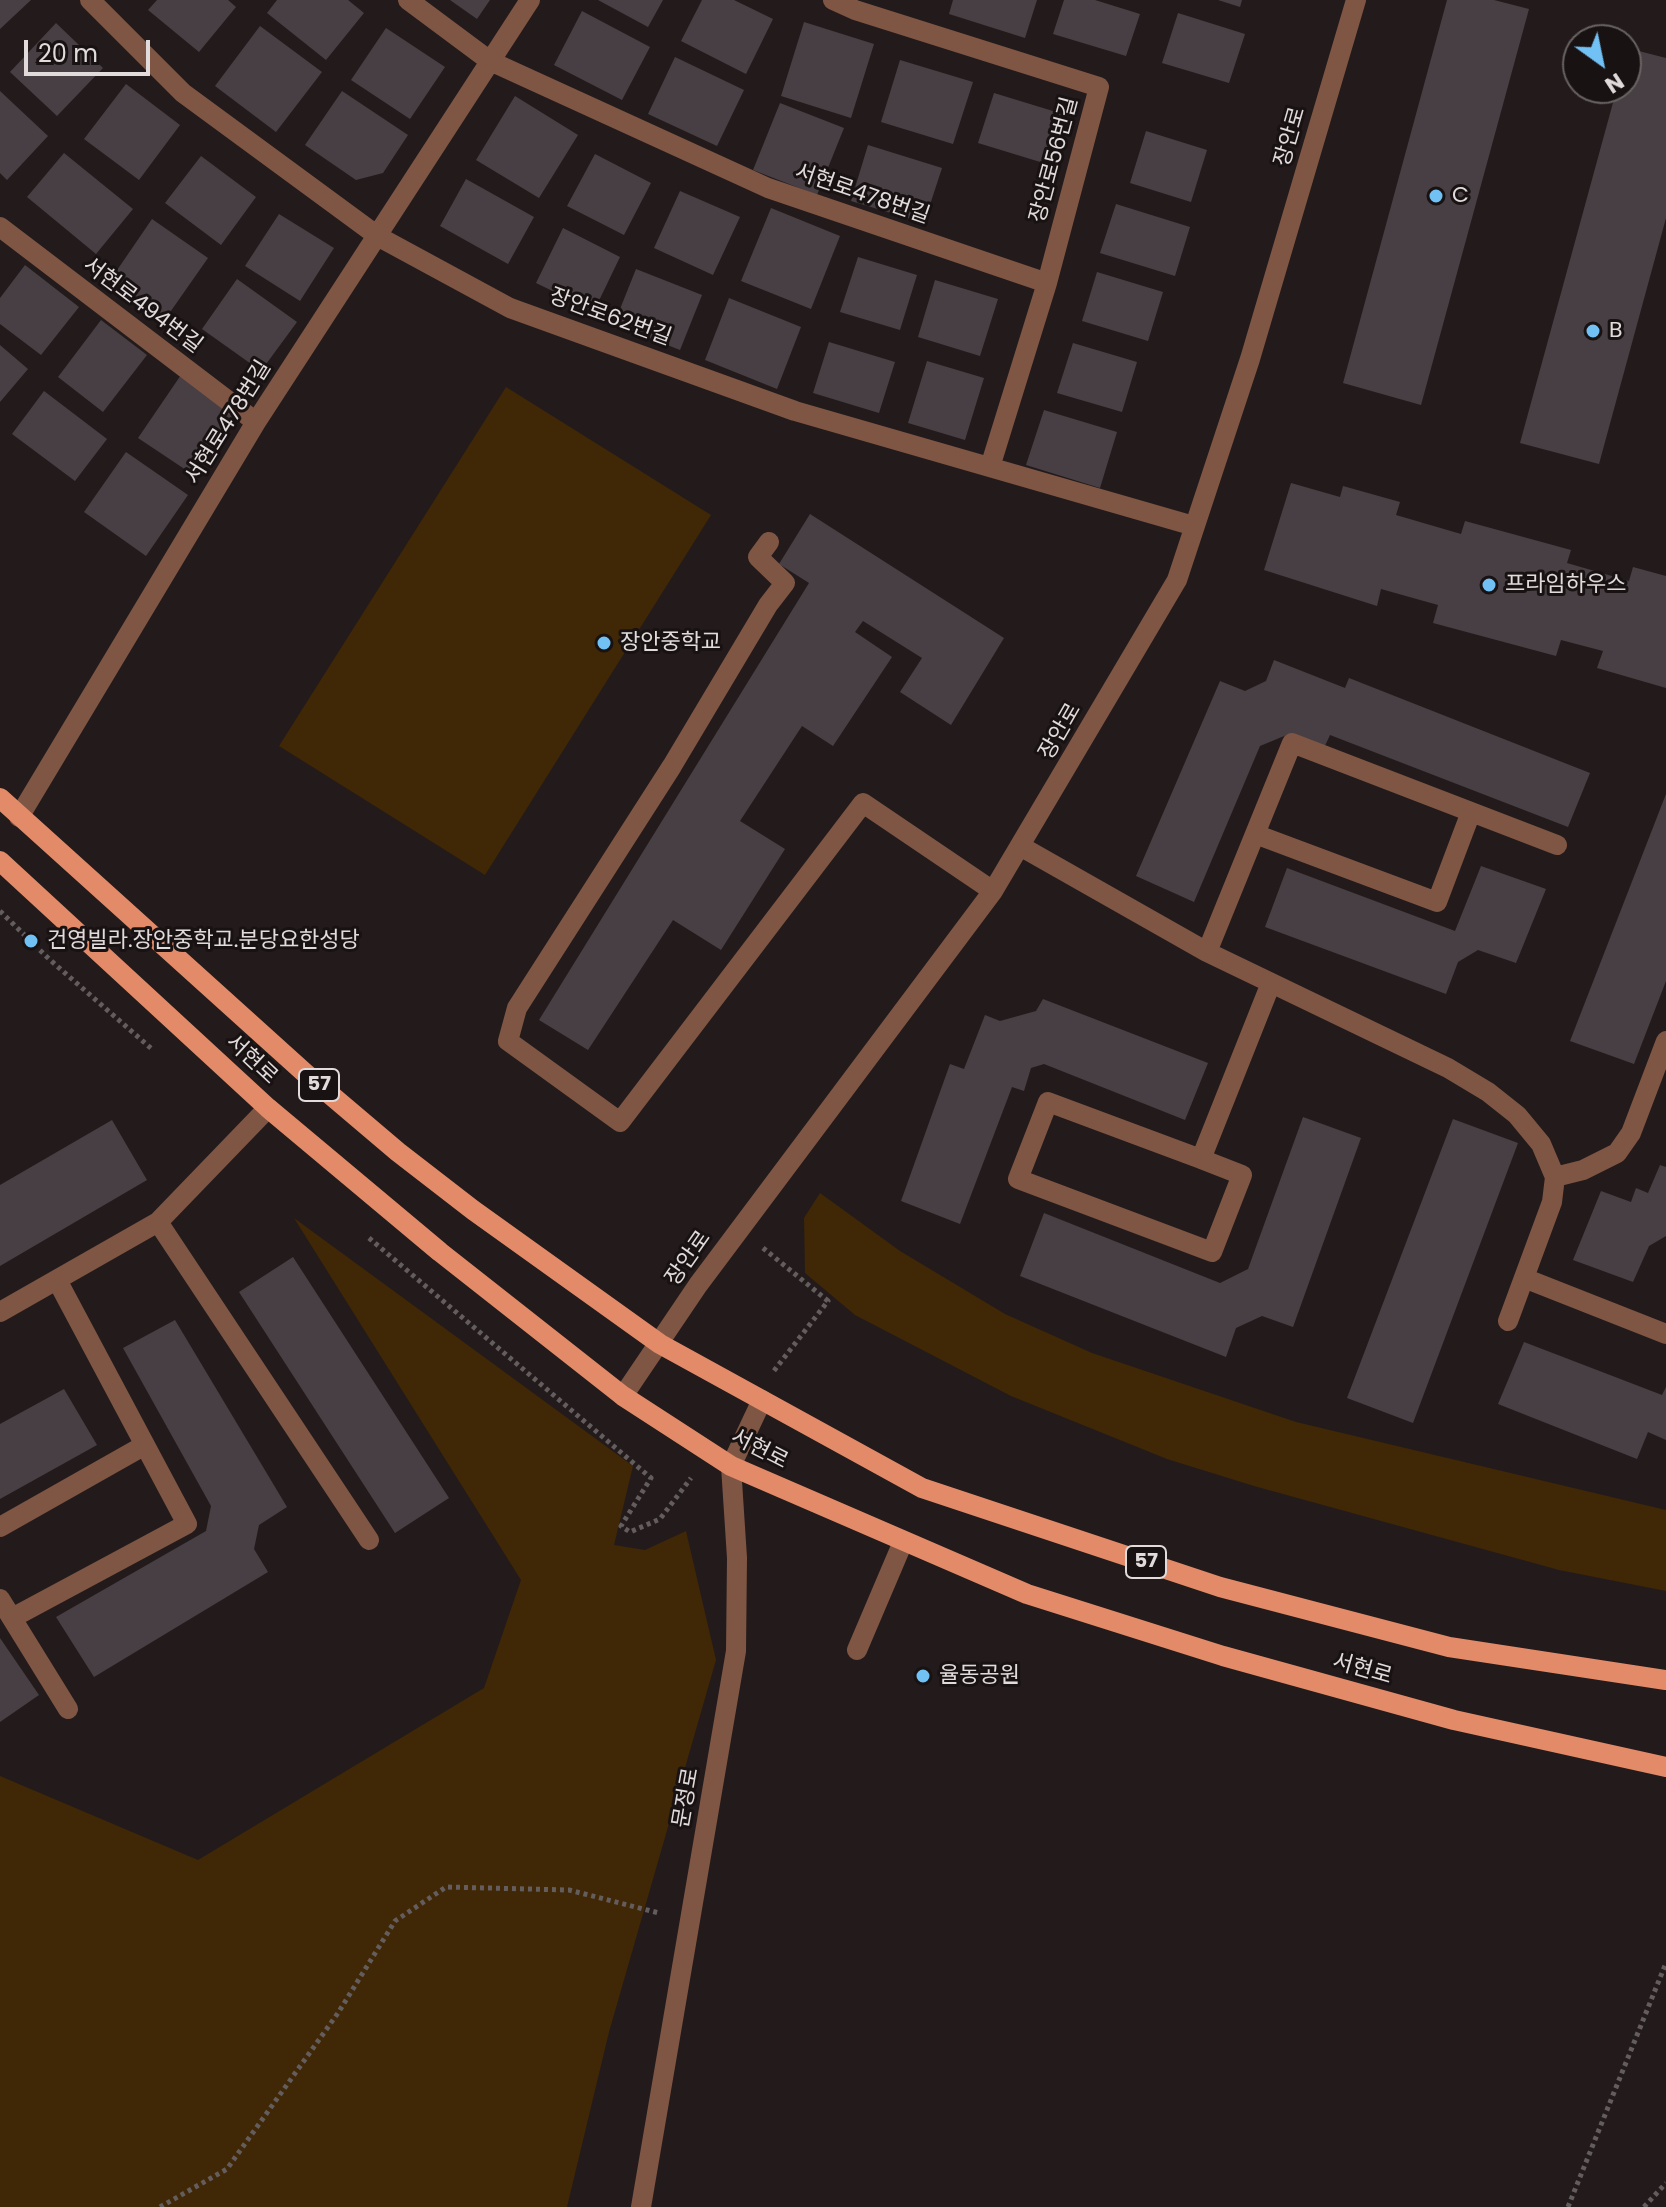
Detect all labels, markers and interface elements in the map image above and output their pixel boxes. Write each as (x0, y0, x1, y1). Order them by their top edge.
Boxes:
scale bar (28, 24, 154, 74)
north arrow (1562, 24, 1642, 104)
text: 20 m (38, 37, 98, 70)
text: N (1599, 65, 1630, 100)
street label: 장안로56번길 (1026, 94, 1084, 226)
street label: 장안로 (1270, 104, 1312, 170)
street label: 서현로478번길 (791, 160, 933, 230)
place label: C (1452, 183, 1469, 209)
marker: C (1427, 187, 1445, 205)
street label: 서현로494번길 (77, 253, 207, 359)
street label: 장안로62번길 (545, 284, 675, 352)
place label: B (1609, 318, 1622, 344)
marker: B (1584, 322, 1602, 340)
street label: 서현로478번길 (180, 356, 278, 490)
place label: 프라임하우스 (1505, 572, 1626, 598)
marker: 프라임하우스 (1480, 576, 1498, 594)
place label: 장안중학교 (620, 630, 721, 656)
marker: 장안중학교 (595, 634, 613, 652)
street label: 장안로 (1034, 699, 1088, 765)
place label: 건영빌라.장안중학교.분당요한성당 (47, 928, 360, 954)
marker: 건영빌라.장안중학교.분당요한성당 (22, 932, 40, 950)
street label: 서현로 (220, 1030, 282, 1090)
road number: 57 (299, 1069, 339, 1101)
street label: 장안로 (661, 1227, 717, 1291)
street label: 서현로 (726, 1424, 792, 1476)
road number: 57 (1126, 1546, 1166, 1578)
street label: 서현로 (1329, 1649, 1395, 1691)
place label: 율동공원 (939, 1663, 1020, 1689)
marker: 율동공원 (914, 1667, 932, 1685)
street label: 문정로 (669, 1766, 705, 1830)

